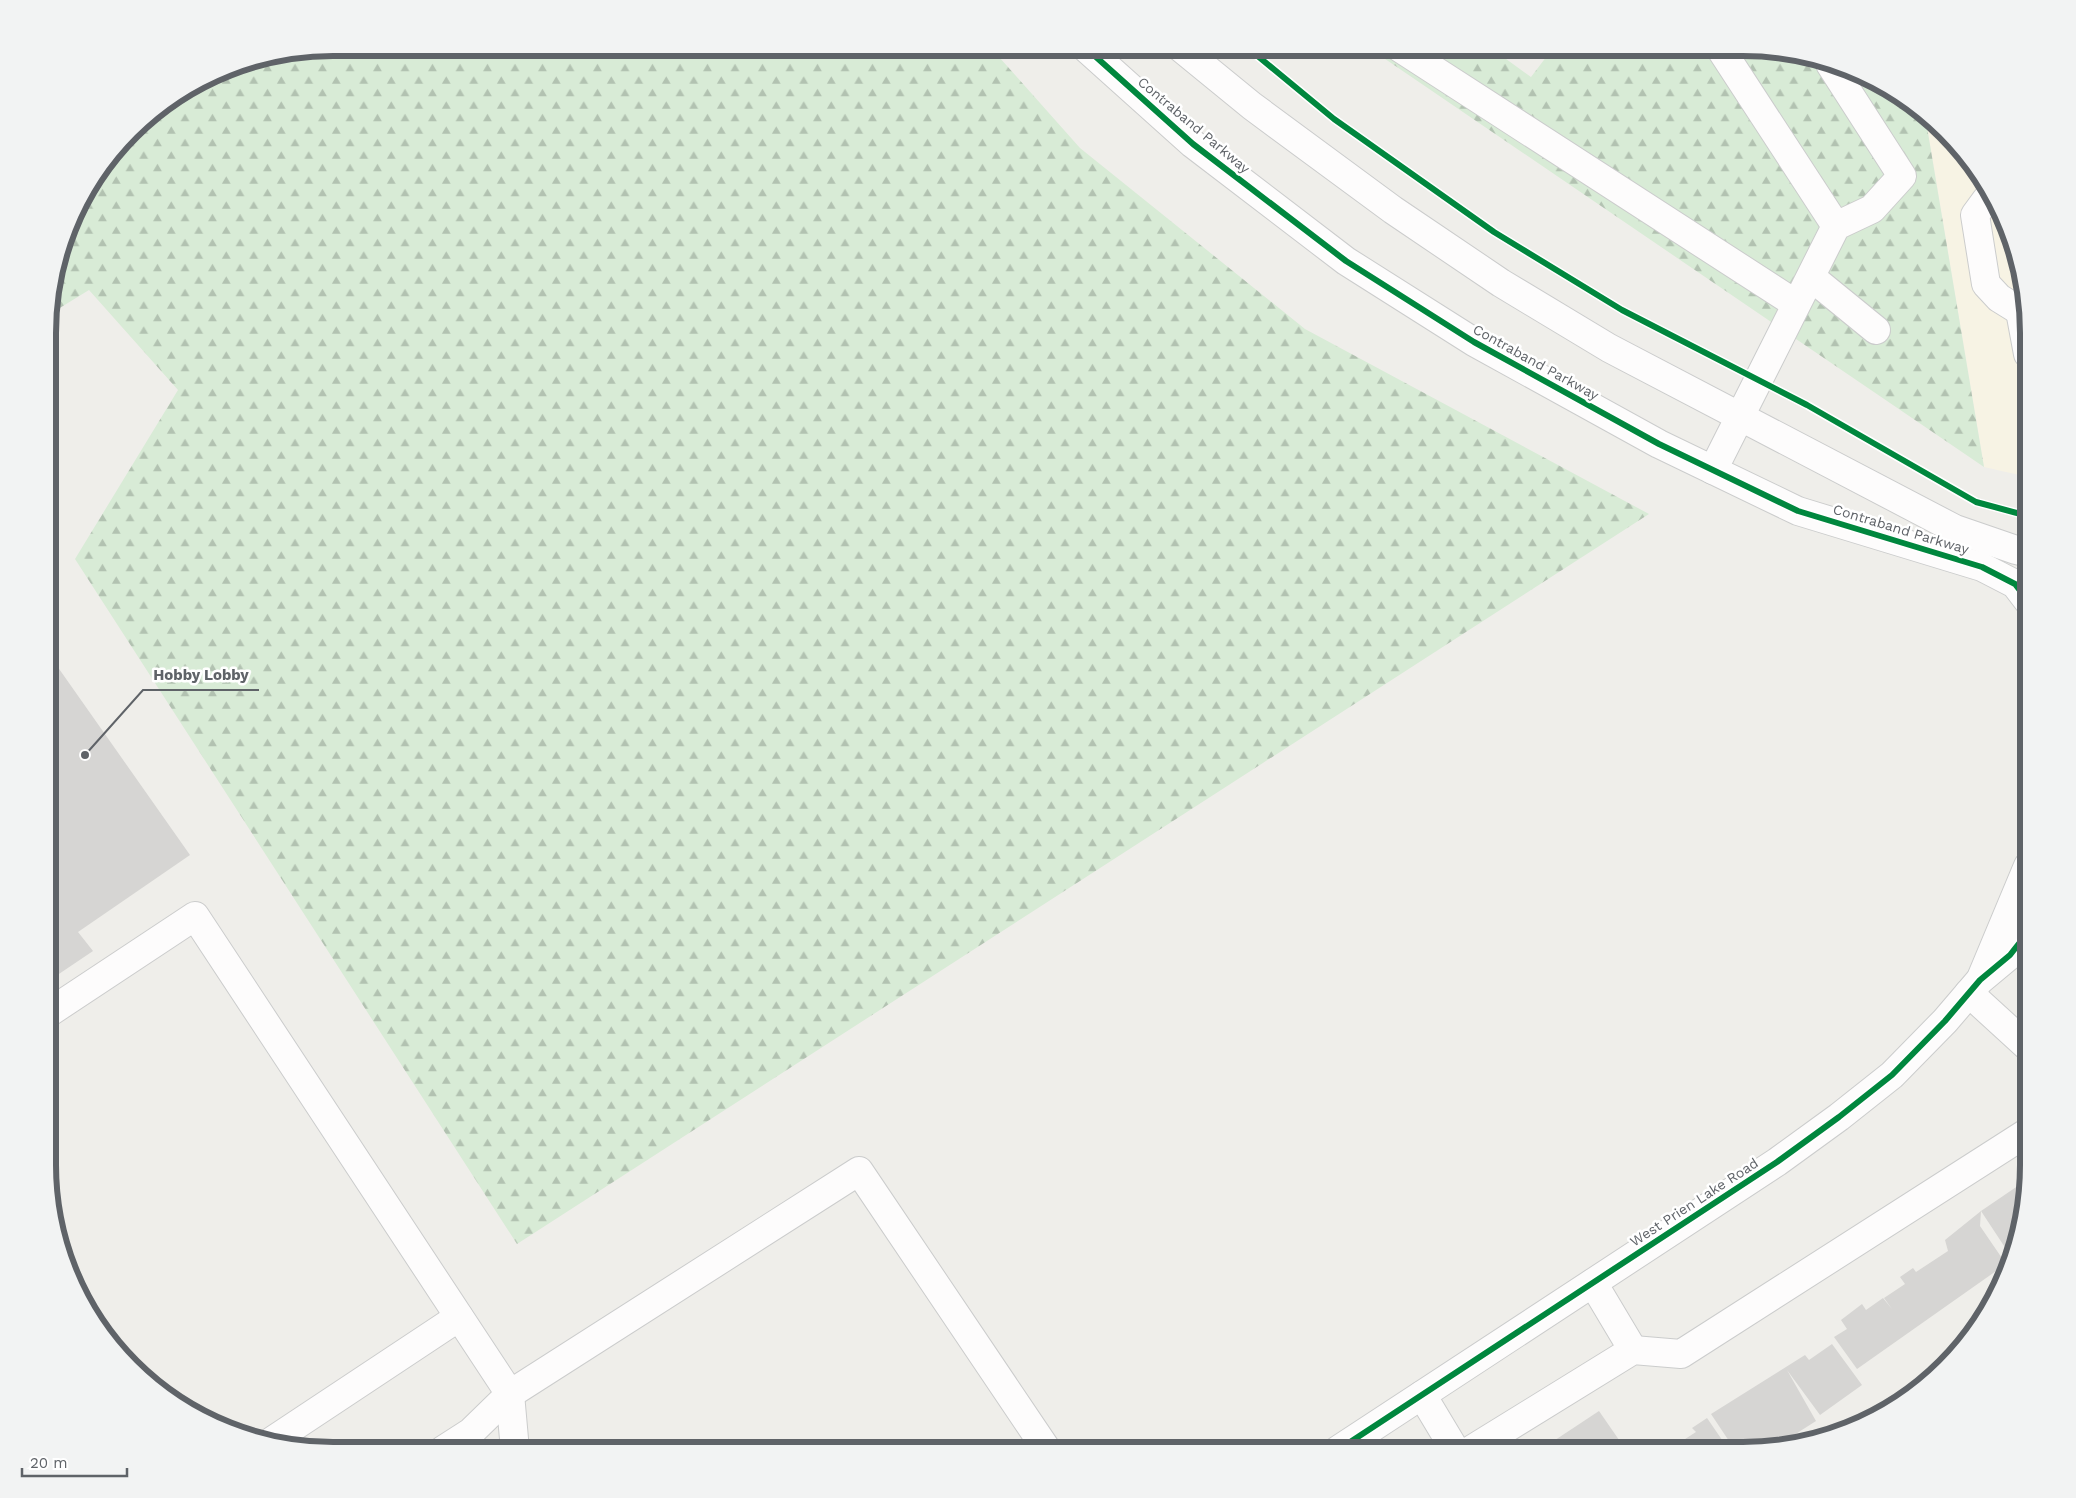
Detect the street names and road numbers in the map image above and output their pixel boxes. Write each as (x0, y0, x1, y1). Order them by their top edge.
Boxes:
street label: Contraband Parkway (1135, 73, 1254, 177)
street label: Contraband Parkway (1470, 321, 1602, 404)
street label: Contraband Parkway (1831, 501, 1972, 558)
street label: West Prien Lake Road (1627, 1155, 1761, 1249)

